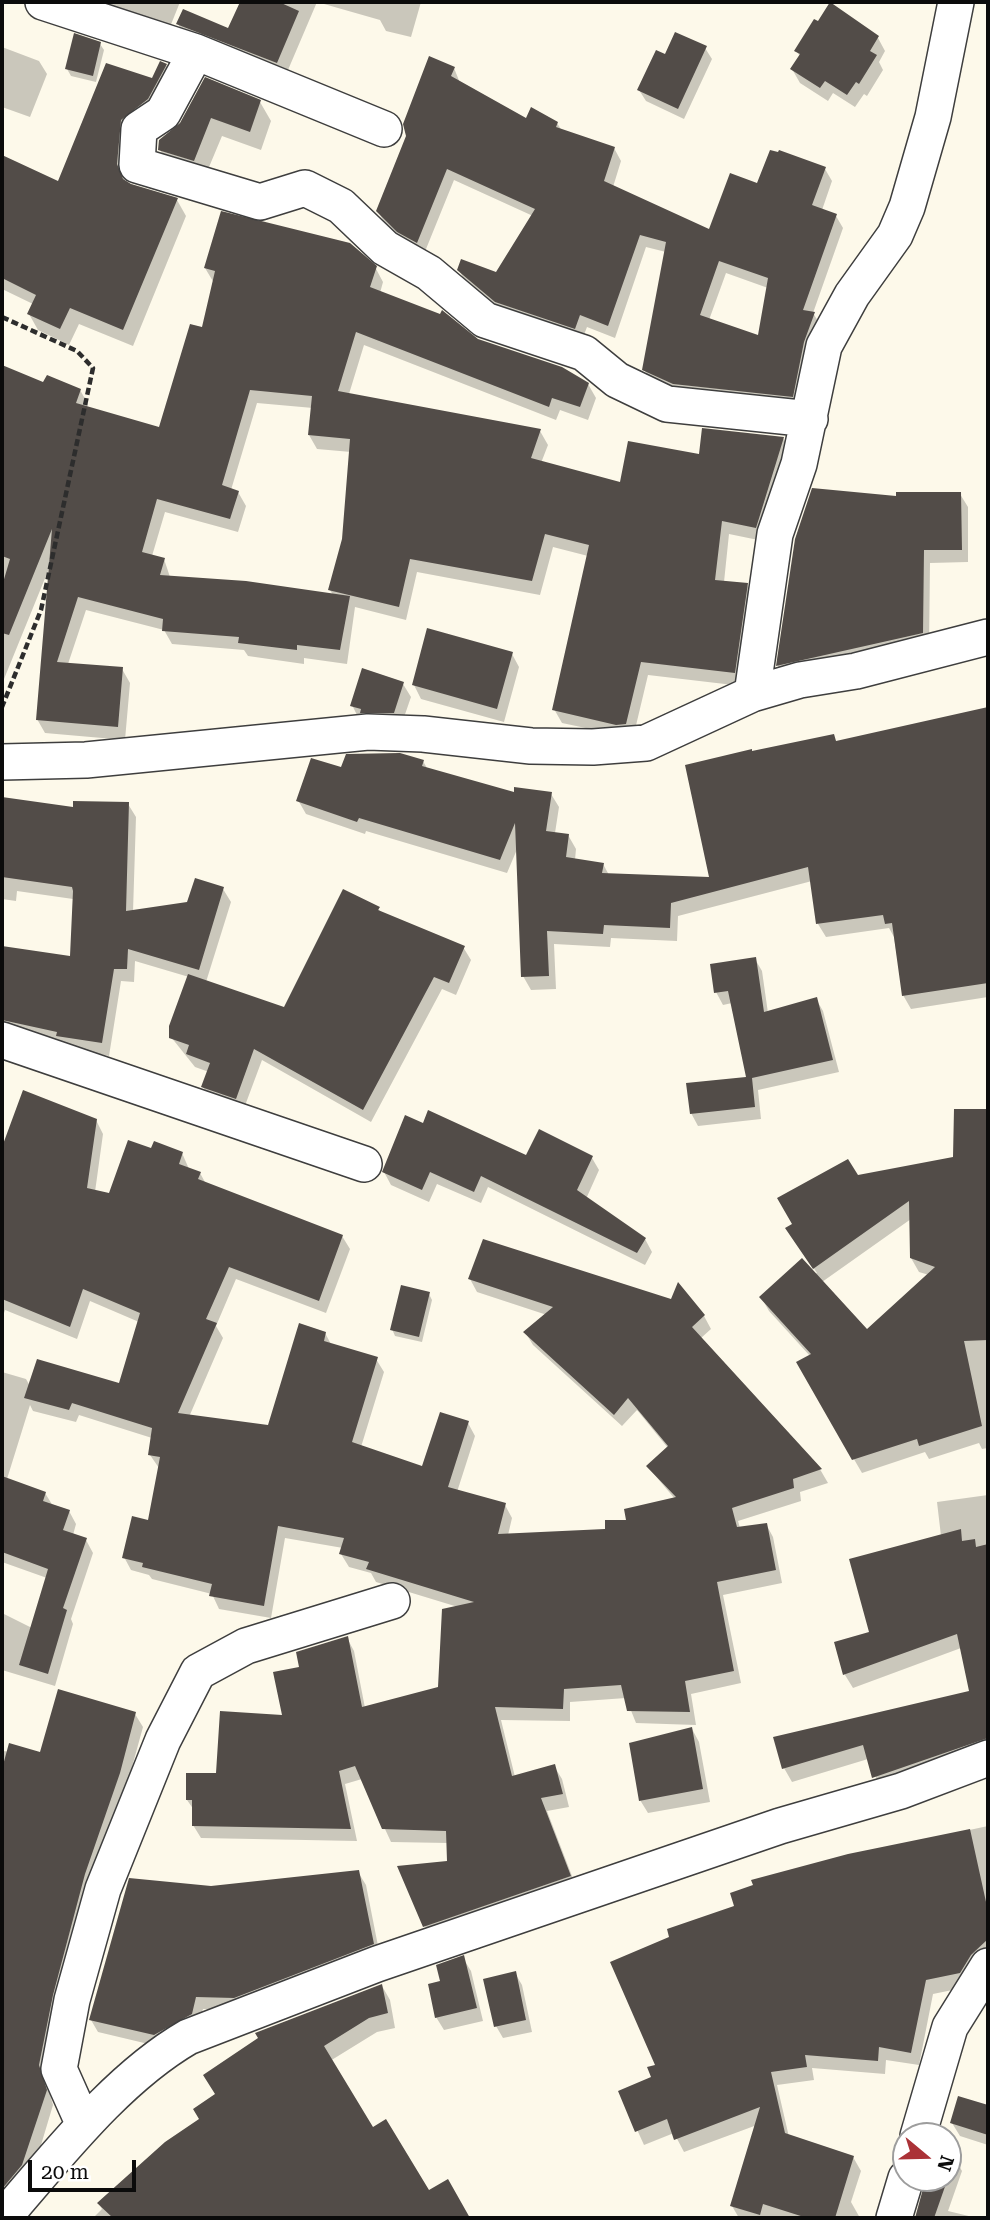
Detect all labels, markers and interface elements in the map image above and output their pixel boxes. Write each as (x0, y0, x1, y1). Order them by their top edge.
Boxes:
north arrow (892, 2122, 962, 2192)
scale bar (32, 2146, 140, 2190)
text: N (932, 2153, 959, 2174)
text: 20 m (41, 2160, 89, 2184)

